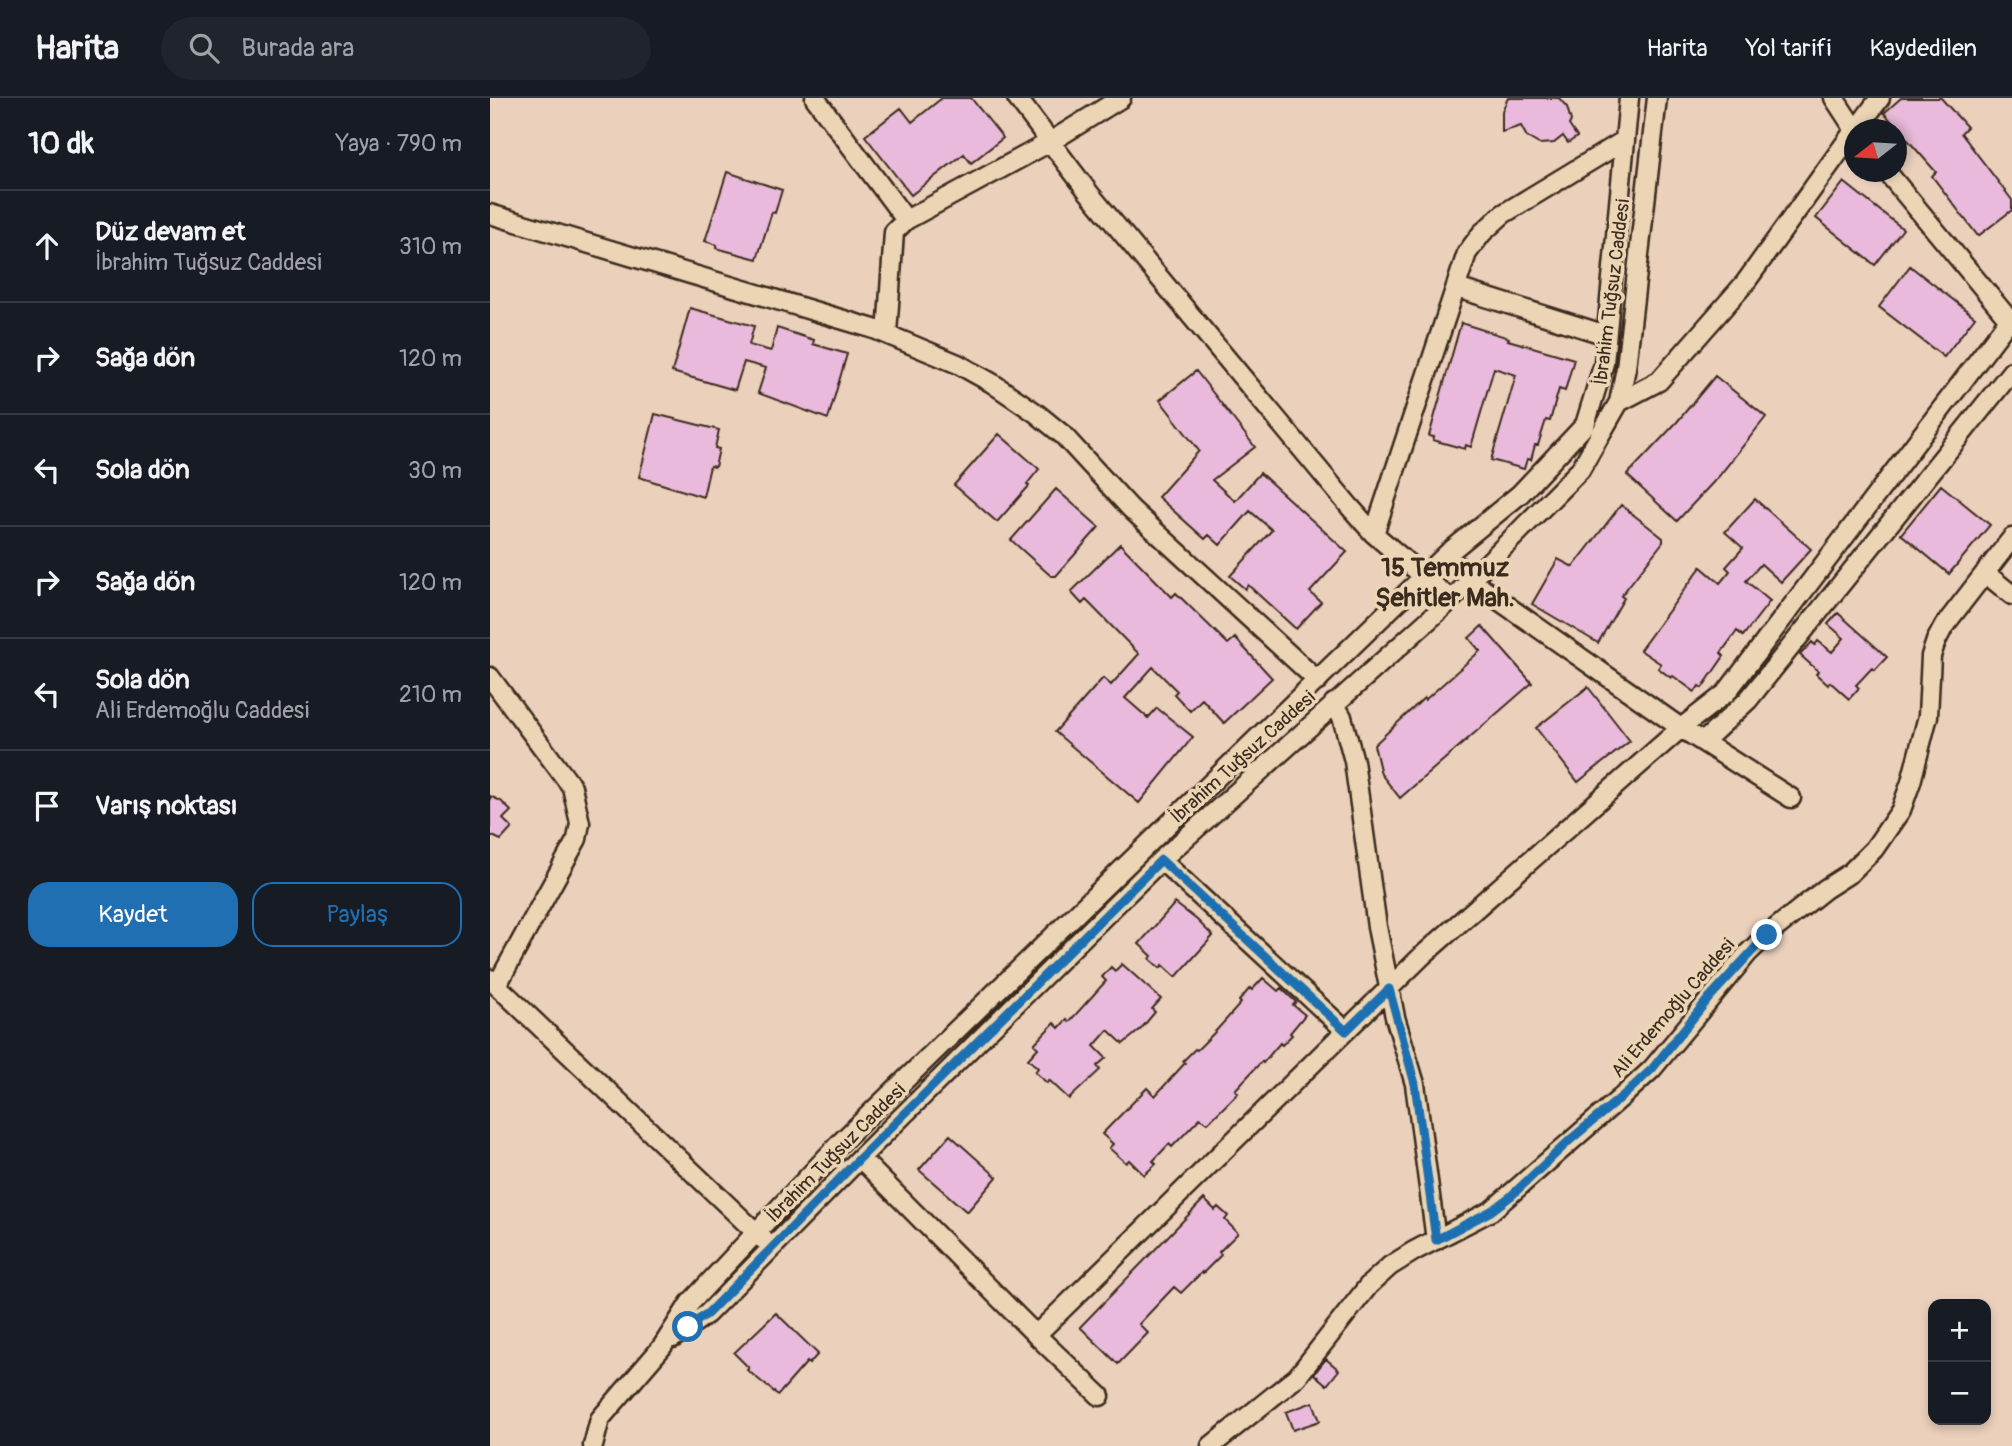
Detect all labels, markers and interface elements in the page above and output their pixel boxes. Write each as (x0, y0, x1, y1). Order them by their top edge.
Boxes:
search box (161, 17, 651, 80)
text: Harita (35, 28, 119, 69)
icon: search (185, 29, 223, 67)
text: Burada ara (241, 32, 354, 64)
text: Harita (1646, 34, 1708, 63)
text: Yol tarifi (1746, 34, 1831, 63)
text: Kaydedilen (1869, 34, 1977, 63)
north arrow (1844, 119, 1907, 182)
text: 10 dk (28, 125, 94, 162)
text: Yaya · 790 m (336, 129, 462, 158)
street label: İbrahim Tuğsuz Caddesi (1589, 198, 1635, 386)
text: Düz devam et (95, 216, 246, 248)
icon: ahead (28, 227, 66, 265)
text: 310 m (399, 232, 462, 261)
text: İbrahim Tuğsuz Caddesi (95, 248, 322, 277)
icon: right (28, 339, 66, 377)
text: Sağa dön (95, 342, 195, 374)
text: 120 m (399, 344, 462, 373)
icon: left (28, 451, 66, 489)
text: Sola dön (95, 454, 190, 486)
text: 30 m (408, 456, 462, 485)
district label: 15 Temmuz Şehitler Mah. (1375, 552, 1515, 614)
icon: right (28, 563, 66, 601)
text: Sağa dön (95, 566, 195, 598)
text: 120 m (399, 568, 462, 597)
text: Sola dön (95, 664, 190, 696)
icon: left (28, 675, 66, 713)
text: 210 m (399, 680, 462, 709)
street label: İbrahim Tuğsuz Caddesi (1165, 685, 1321, 829)
text: Ali Erdemoğlu Caddesi (95, 696, 309, 725)
icon: arrive (28, 787, 66, 825)
text: Varış noktası (95, 790, 237, 822)
button: Kaydet (28, 882, 238, 947)
button: Paylaş (252, 882, 462, 947)
route end (1751, 919, 1782, 950)
street label: Ali Erdemoğlu Caddesi (1606, 933, 1740, 1083)
street label: İbrahim Tuğsuz Caddesi (761, 1078, 911, 1228)
map controls (1928, 1299, 1991, 1425)
button: + (1928, 1299, 1991, 1362)
route start (672, 1311, 703, 1342)
button: − (1928, 1362, 1991, 1425)

